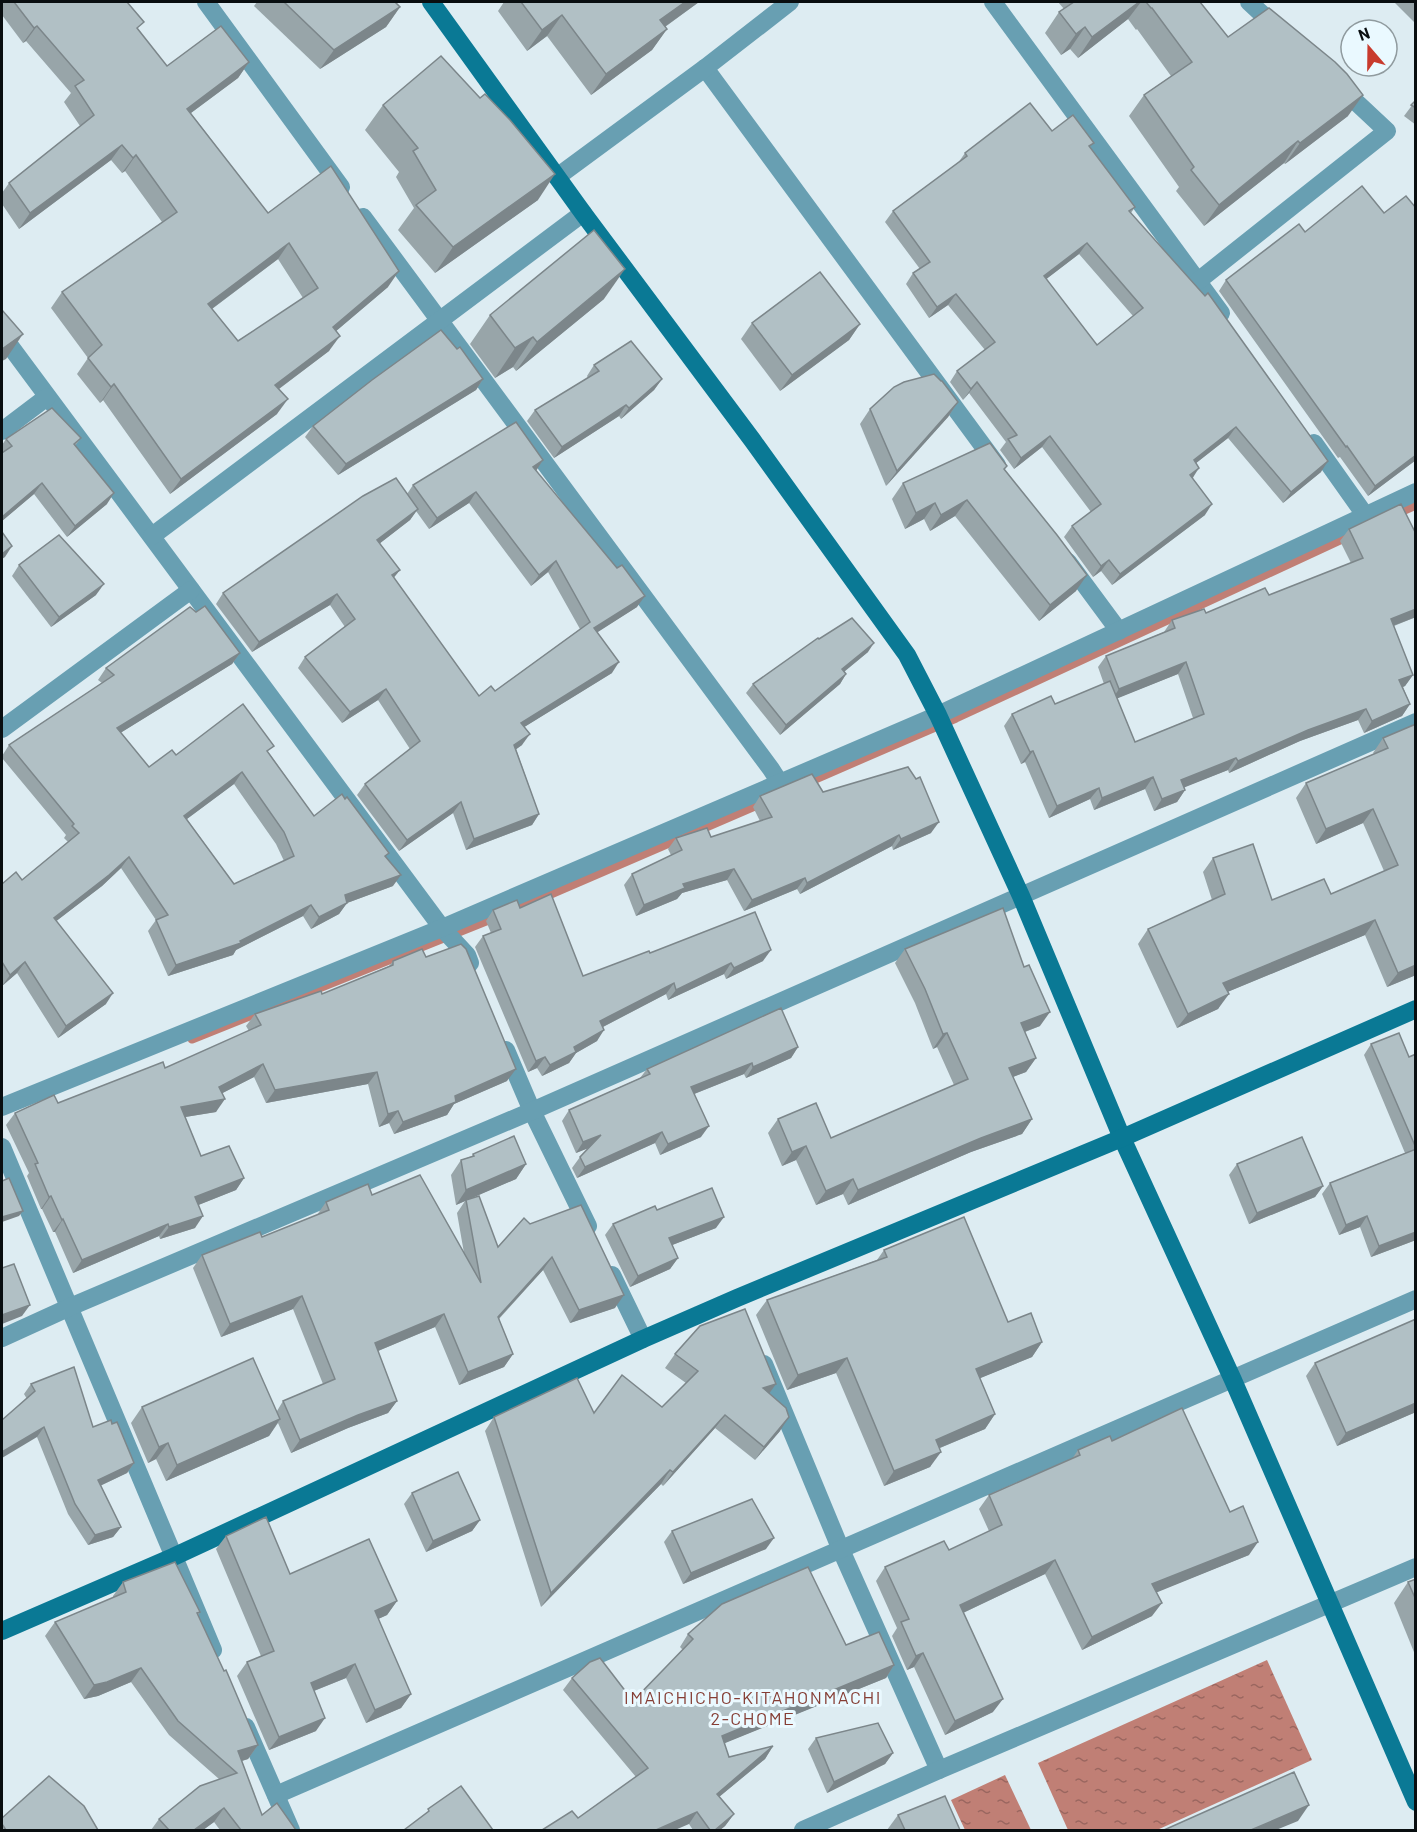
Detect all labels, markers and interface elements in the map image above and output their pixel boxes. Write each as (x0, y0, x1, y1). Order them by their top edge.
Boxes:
north arrow (1339, 18, 1399, 78)
text: N (1355, 23, 1372, 44)
district label: IMAICHICHO-KITAHONMACHI 2-CHOME (624, 1686, 882, 1729)

